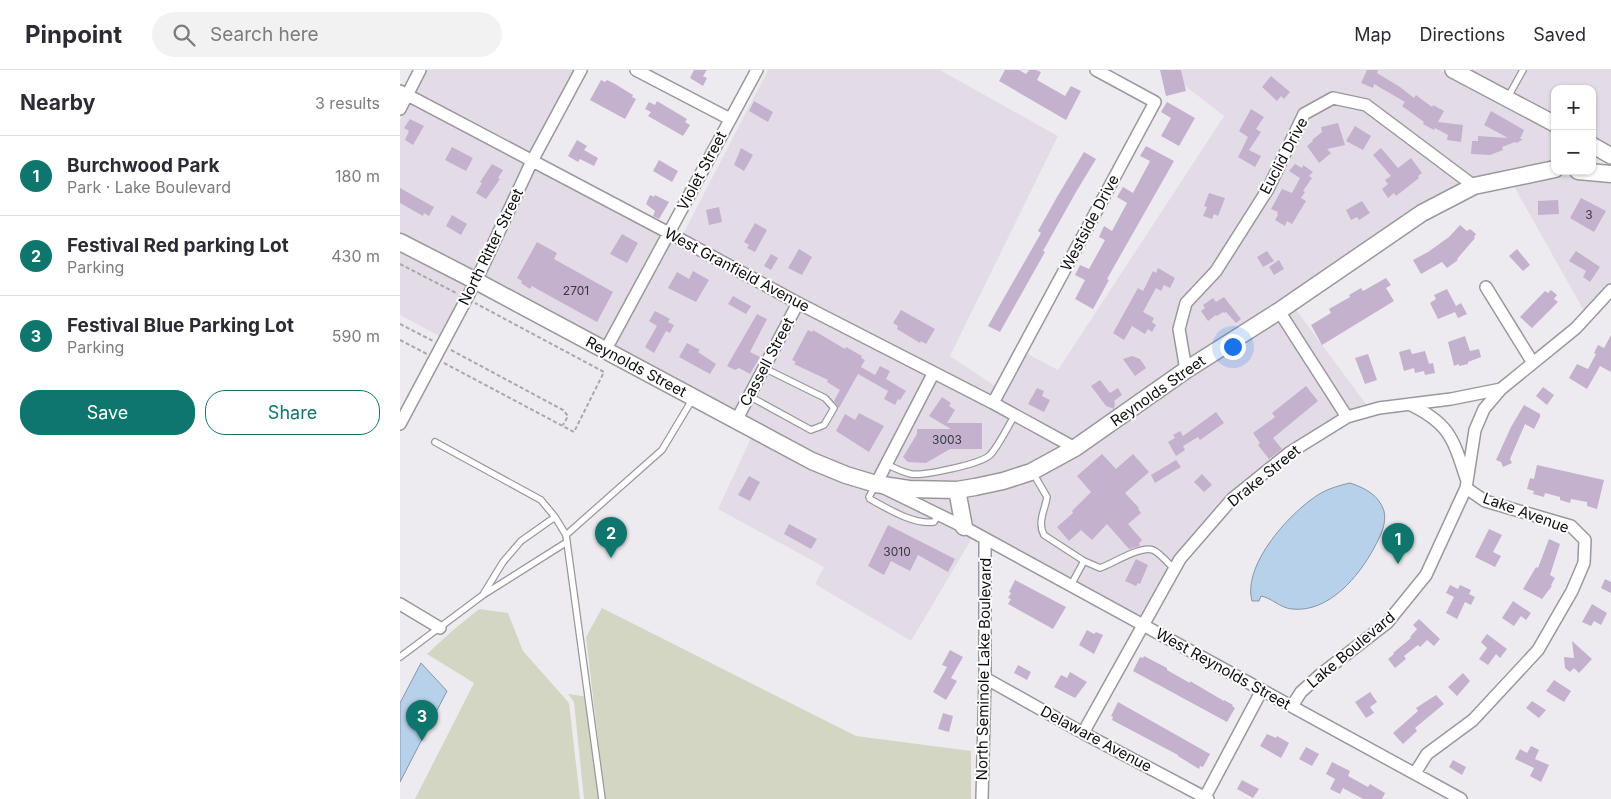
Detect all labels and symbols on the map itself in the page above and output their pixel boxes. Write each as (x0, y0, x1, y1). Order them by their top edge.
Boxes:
street label: Euclid Drive (1255, 114, 1312, 197)
street label: Violet Street (673, 128, 730, 214)
street label: Westside Drive (1056, 171, 1123, 274)
street label: North Ritter Street (454, 185, 527, 308)
house number: 3 (1585, 207, 1593, 222)
street label: West Granfield Avenue (661, 223, 813, 316)
house number: 2701 (563, 283, 589, 298)
street label: Cassell Street (735, 314, 798, 409)
street label: Reynolds Street (583, 332, 690, 401)
your location (1220, 334, 1246, 360)
street label: Reynolds Street (1107, 351, 1209, 430)
house number: 3003 (932, 432, 962, 447)
street label: Drake Street (1223, 440, 1304, 511)
street label: Lake Avenue (1480, 488, 1572, 537)
pin: 2 (595, 517, 627, 558)
pin: 1 (1382, 523, 1414, 564)
house number: 3010 (883, 544, 911, 559)
street label: North Seminole Lake Boulevard (972, 558, 995, 780)
street label: Lake Boulevard (1303, 607, 1398, 692)
street label: West Reynolds Street (1152, 624, 1294, 714)
pin: 3 (406, 700, 438, 741)
street label: Delaware Avenue (1037, 701, 1155, 776)

